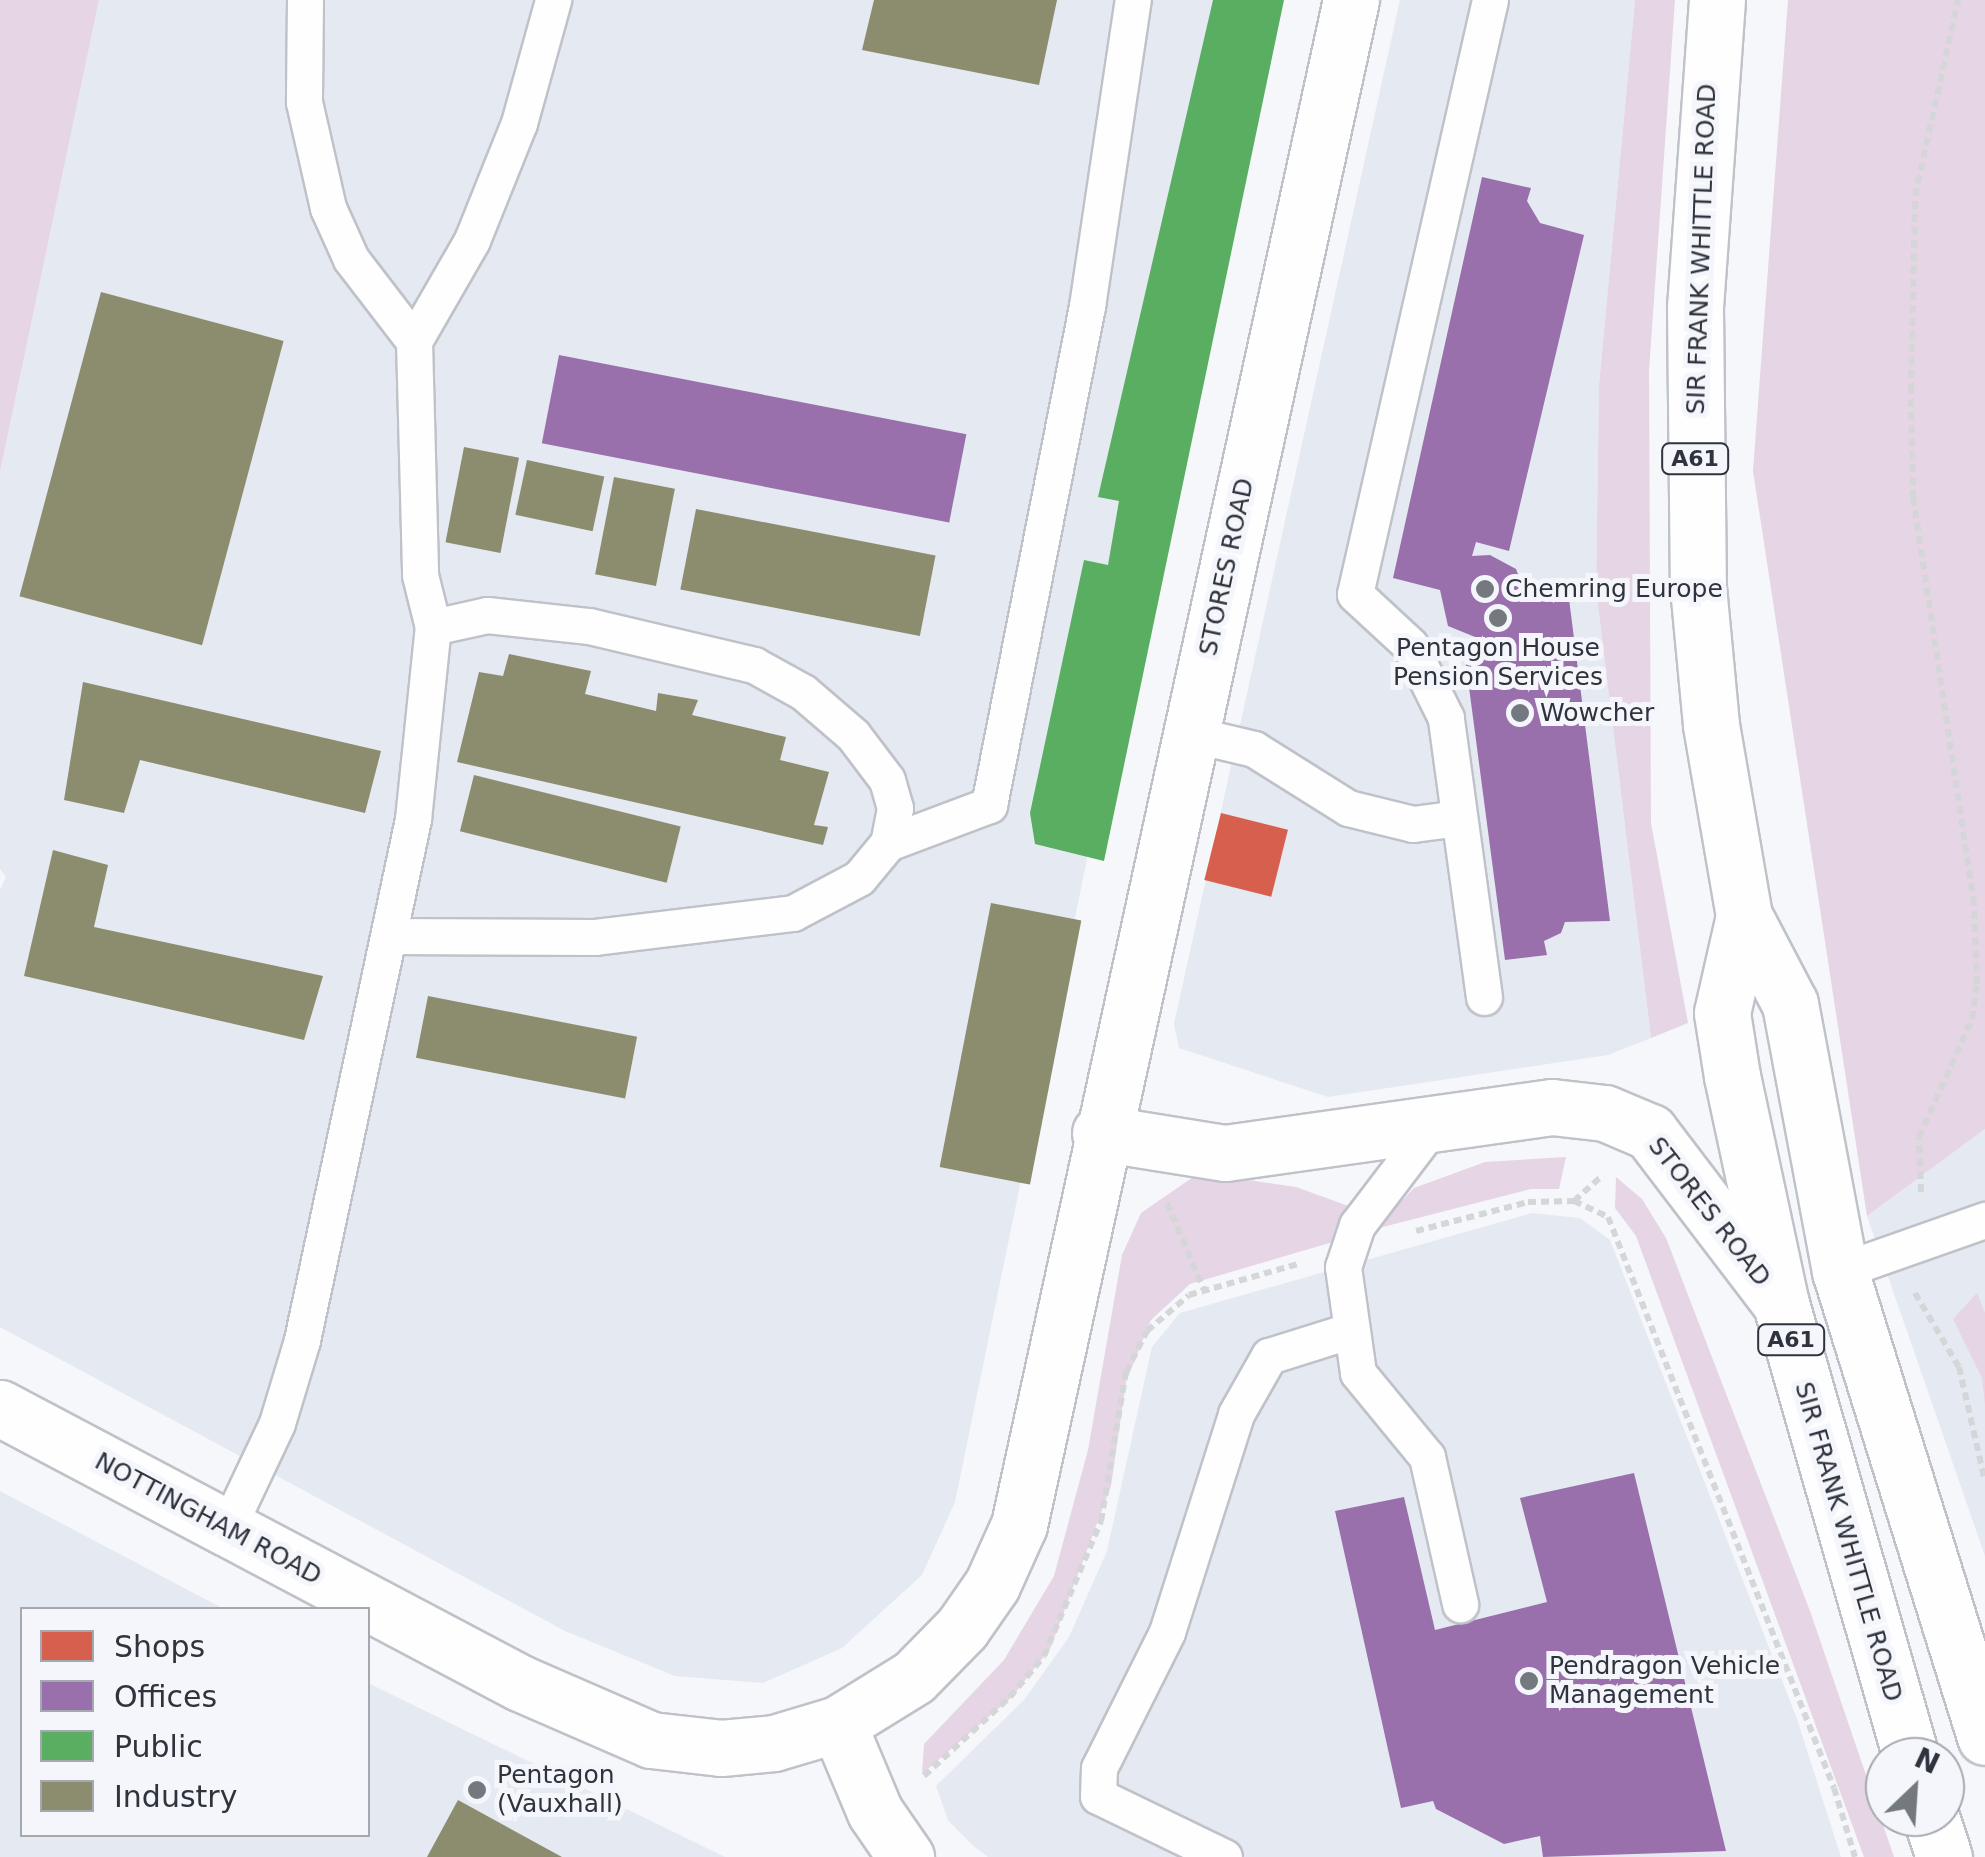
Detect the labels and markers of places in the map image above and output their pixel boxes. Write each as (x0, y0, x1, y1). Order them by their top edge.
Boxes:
place label: Chemring Europe (1505, 574, 1723, 604)
marker: Chemring Europe (1474, 578, 1496, 600)
marker: Pentagon House Pension Services (1487, 607, 1509, 629)
place label: Pentagon House Pension Services (1393, 634, 1603, 693)
place label: Wowcher (1540, 698, 1654, 728)
marker: Wowcher (1509, 702, 1531, 724)
place label: Pendragon Vehicle Management (1549, 1652, 1780, 1711)
marker: Pendragon Vehicle Management (1518, 1670, 1540, 1692)
place label: Pentagon (Vauxhall) (497, 1761, 623, 1820)
marker: Pentagon (Vauxhall) (466, 1779, 488, 1801)

